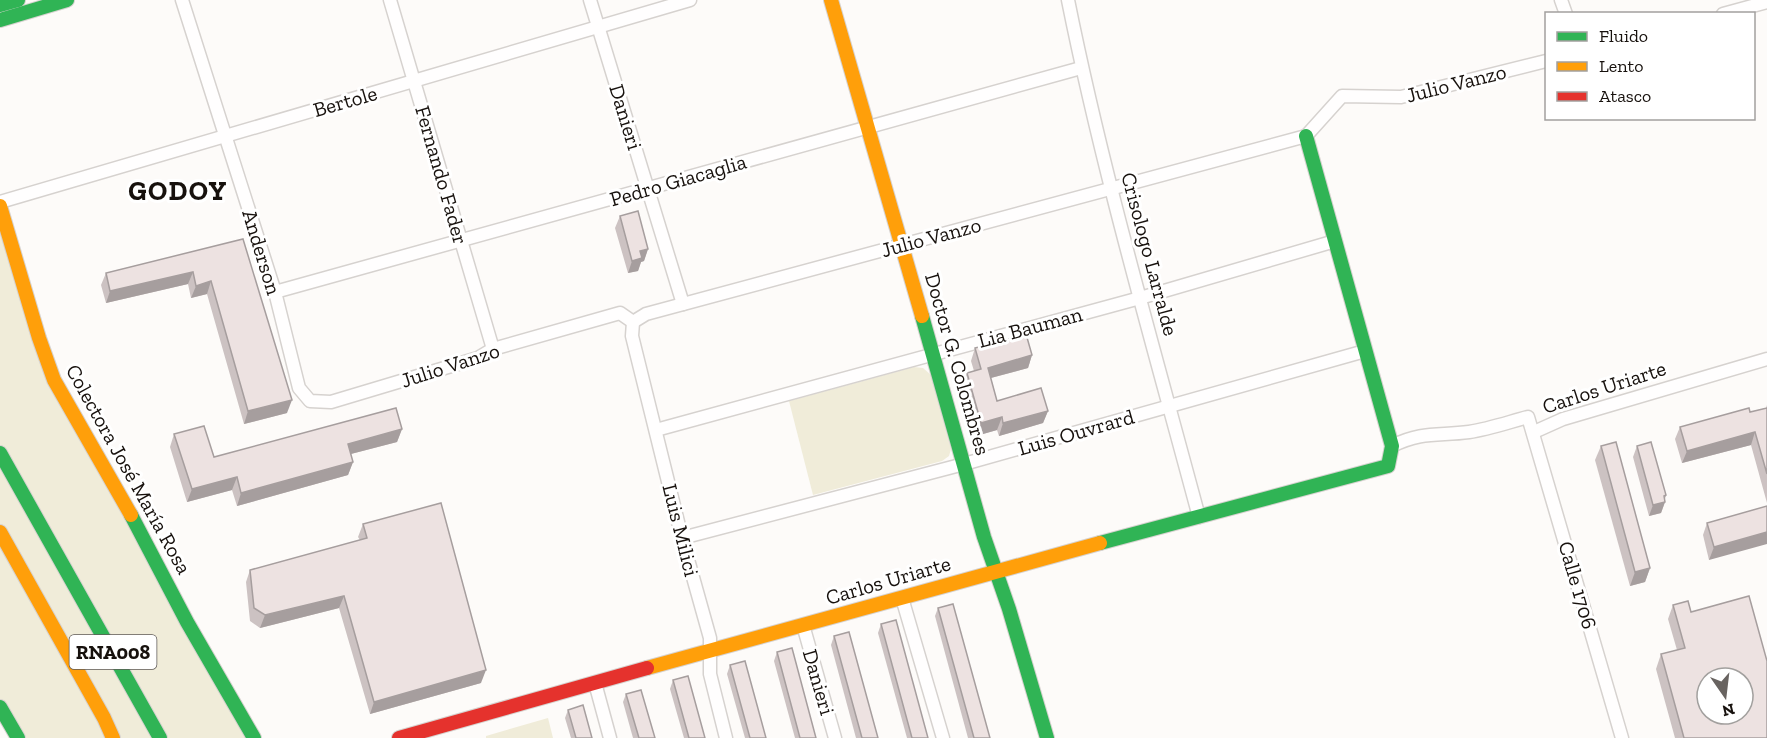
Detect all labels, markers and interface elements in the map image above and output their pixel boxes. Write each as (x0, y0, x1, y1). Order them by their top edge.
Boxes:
legend (1545, 12, 1755, 120)
text: Fluido (1599, 25, 1648, 47)
text: Lento (1599, 55, 1644, 77)
street label: Julio Vanzo (1403, 59, 1509, 107)
street label: Bertole (310, 80, 380, 122)
street label: Danieri (604, 81, 648, 153)
text: Atasco (1599, 85, 1651, 107)
street label: Fernando Fader (410, 103, 474, 247)
street label: Pedro Giacaglia (607, 149, 749, 211)
street label: Crisologo Larralde (1116, 170, 1184, 338)
district label: GODOY (128, 175, 228, 207)
street label: Anderson (237, 206, 287, 298)
street label: Julio Vanzo (878, 212, 984, 262)
street label: Doctor G. Colombres (920, 270, 996, 458)
street label: Lia Bauman (975, 301, 1085, 353)
street label: Julio Vanzo (398, 337, 502, 393)
street label: Carlos Uriarte (1539, 355, 1669, 419)
street label: Colectora José María Rosa (61, 360, 197, 578)
street label: Luis Ouvrard (1015, 403, 1137, 461)
street label: Luis Milici (657, 481, 705, 579)
street label: Calle 1706 (1554, 538, 1602, 632)
street label: Carlos Uriarte (823, 550, 953, 610)
road number: RNA008 (70, 635, 156, 669)
street label: Danieri (798, 646, 840, 718)
north arrow (1695, 666, 1755, 726)
text: N (1720, 699, 1737, 721)

